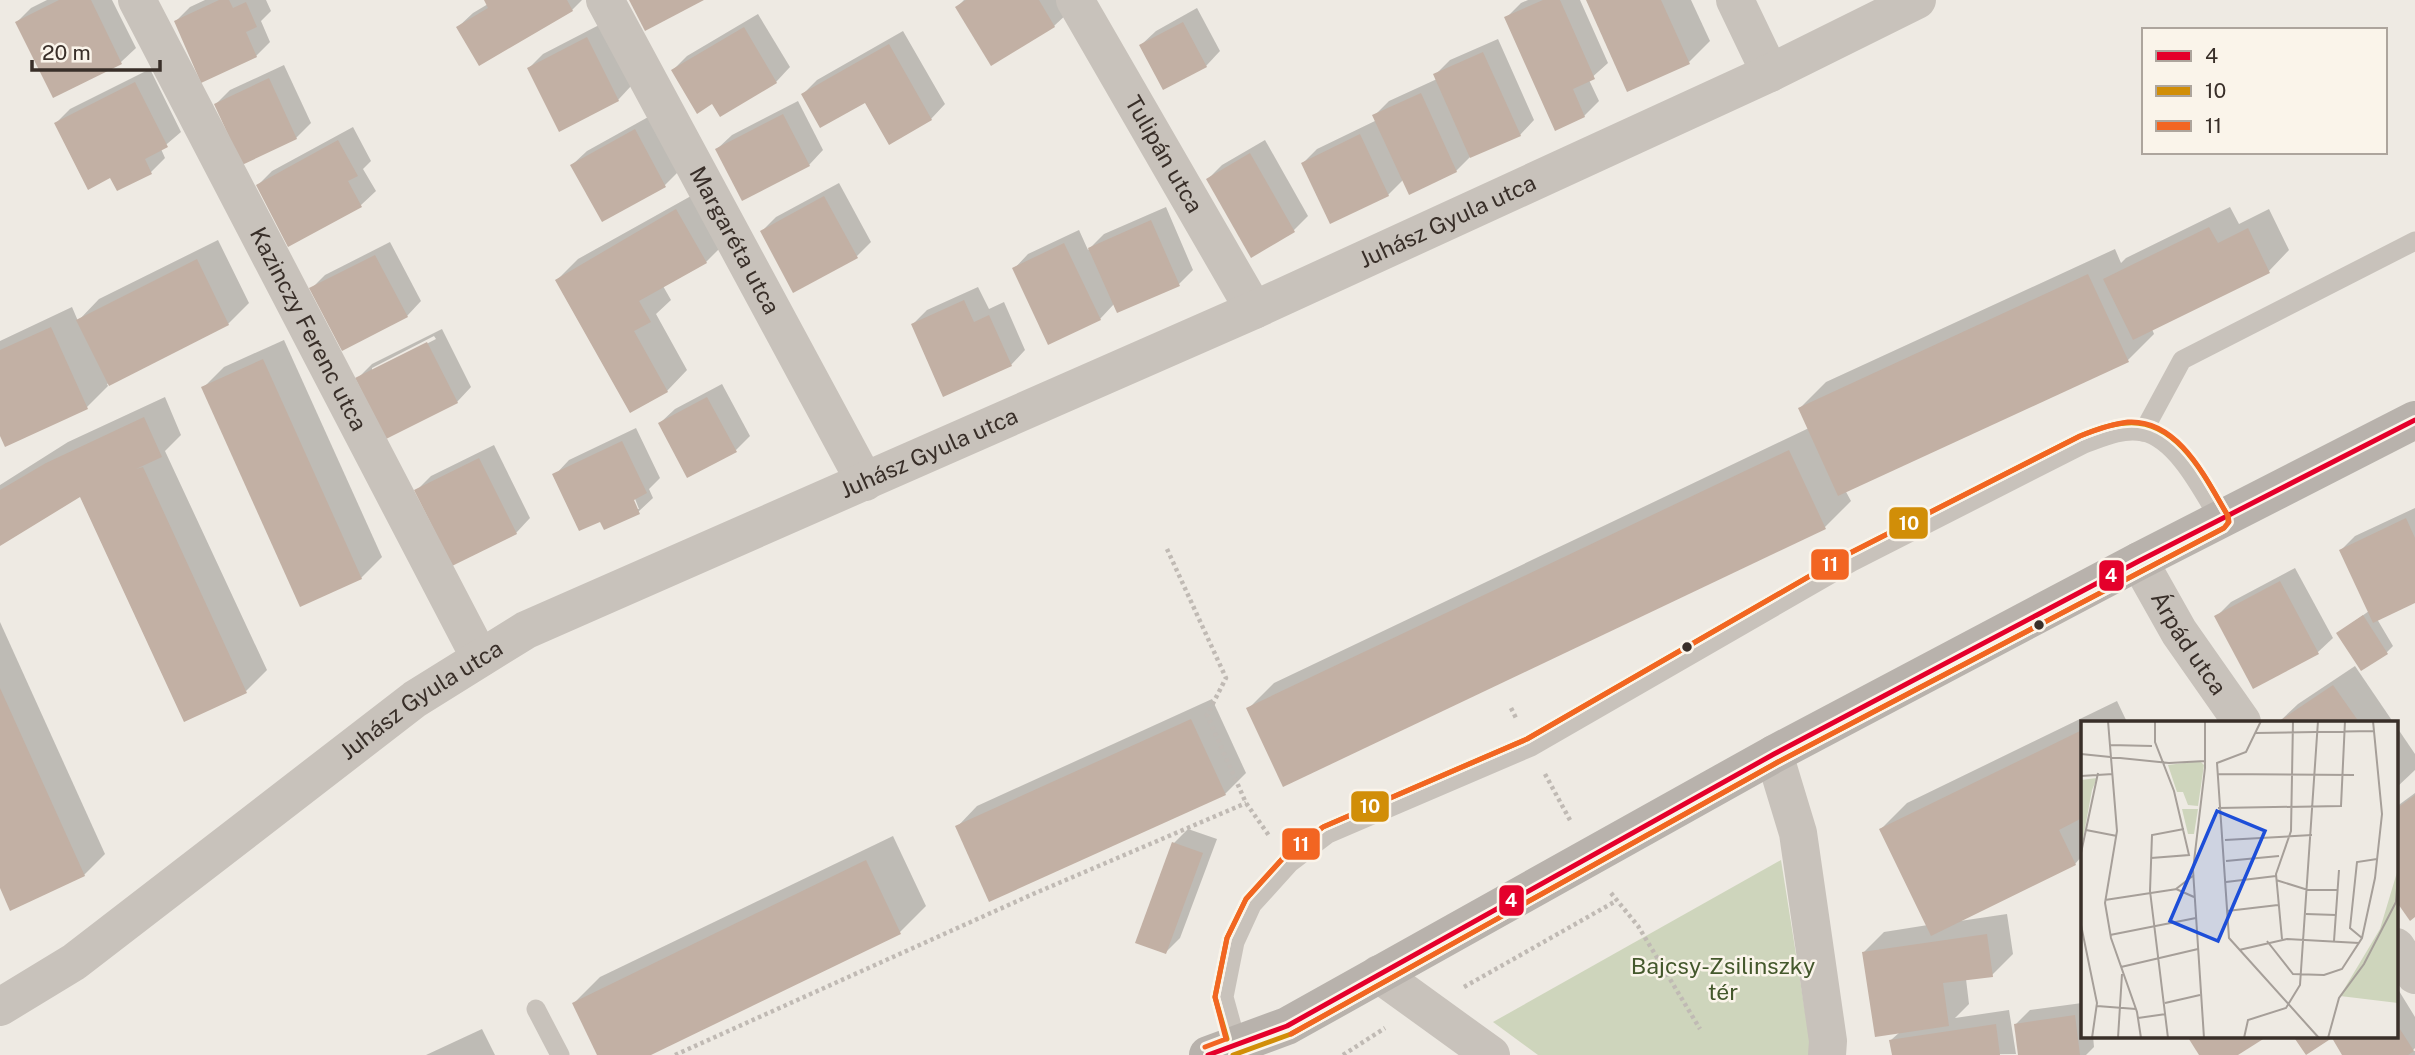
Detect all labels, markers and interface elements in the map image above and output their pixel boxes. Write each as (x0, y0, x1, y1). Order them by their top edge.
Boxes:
scale bar (32, 28, 159, 72)
legend (2142, 28, 2387, 154)
text: 20 m (42, 40, 91, 65)
text: 4 (2205, 43, 2218, 68)
text: 10 (2205, 78, 2226, 103)
street label: Tulipán utca (1120, 90, 1209, 217)
text: 11 (2205, 113, 2222, 138)
street label: Margaréta utca (684, 161, 786, 319)
street label: Juhász Gyula utca (1355, 168, 1540, 273)
street label: Kazinczy Ferenc utca (245, 222, 373, 435)
street label: Juhász Gyula utca (836, 402, 1022, 503)
line badge: 10 (1888, 506, 1929, 540)
text: 10 (1899, 512, 1919, 534)
line badge: 11 (1810, 548, 1850, 581)
text: 11 (1822, 553, 1838, 575)
line badge: 4 (2098, 559, 2125, 592)
text: 4 (2105, 564, 2117, 586)
street label: Árpád utca (2146, 586, 2233, 700)
unlabelled marker (2032, 618, 2046, 632)
street label: Juhász Gyula utca (334, 634, 507, 765)
unlabelled marker (1680, 640, 1694, 654)
inset map (2081, 721, 2398, 1038)
line badge: 10 (1350, 790, 1390, 823)
text: 10 (1360, 795, 1380, 817)
line badge: 11 (1281, 827, 1321, 861)
text: 11 (1293, 833, 1309, 855)
line badge: 4 (1498, 884, 1525, 917)
text: 4 (1505, 889, 1517, 911)
park label: Bajcsy-Zsilinszky tér (1631, 952, 1815, 1005)

